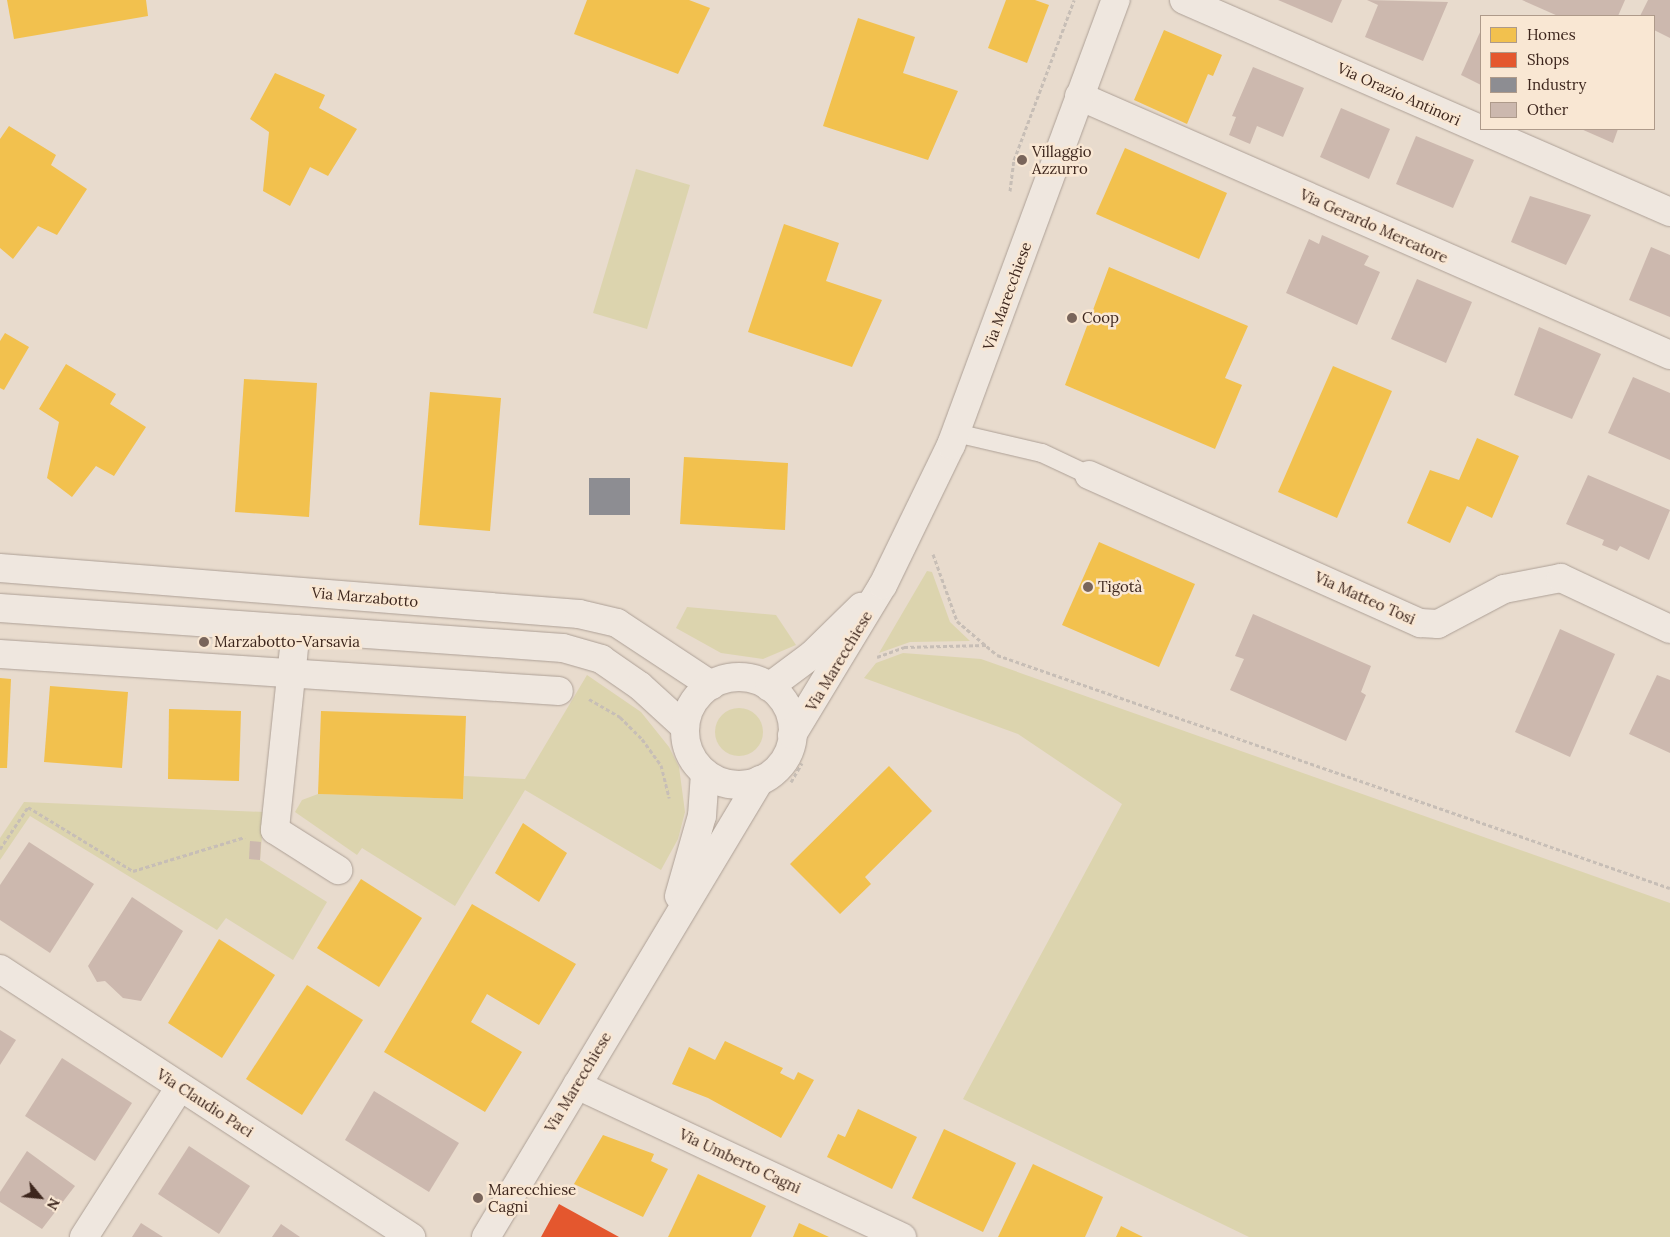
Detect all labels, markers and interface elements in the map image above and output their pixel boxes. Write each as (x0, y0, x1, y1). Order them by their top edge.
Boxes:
legend (1480, 15, 1655, 130)
text: Homes (1527, 25, 1576, 44)
text: Shops (1527, 50, 1569, 69)
street label: Via Orazio Antinori (1335, 59, 1463, 129)
text: Industry (1527, 75, 1586, 94)
text: Other (1527, 100, 1568, 119)
place label: Villaggio Azzurro (1032, 142, 1092, 177)
marker: Villaggio Azzurro (1016, 154, 1028, 166)
street label: Via Gerardo Mercatore (1297, 185, 1451, 267)
street label: Via Marecchiese (979, 239, 1035, 353)
place label: Coop (1082, 309, 1119, 327)
marker: Coop (1066, 312, 1078, 324)
street label: Via Matteo Tosi (1312, 568, 1418, 628)
place label: Tigotà (1098, 578, 1142, 596)
marker: Tigotà (1082, 581, 1094, 593)
street label: Via Marzabotto (311, 583, 419, 611)
street label: Via Marecchiese (802, 608, 876, 714)
place label: Marzabotto-Varsavia (214, 633, 360, 651)
marker: Marzabotto-Varsavia (198, 636, 210, 648)
street label: Via Marecchiese (541, 1029, 615, 1135)
street label: Via Claudio Paci (153, 1065, 257, 1141)
street label: Via Umberto Cagni (676, 1125, 804, 1197)
north arrow (15, 1172, 65, 1222)
place label: Marecchiese Cagni (488, 1180, 576, 1215)
marker: Marecchiese Cagni (472, 1192, 484, 1204)
text: N (43, 1195, 64, 1213)

